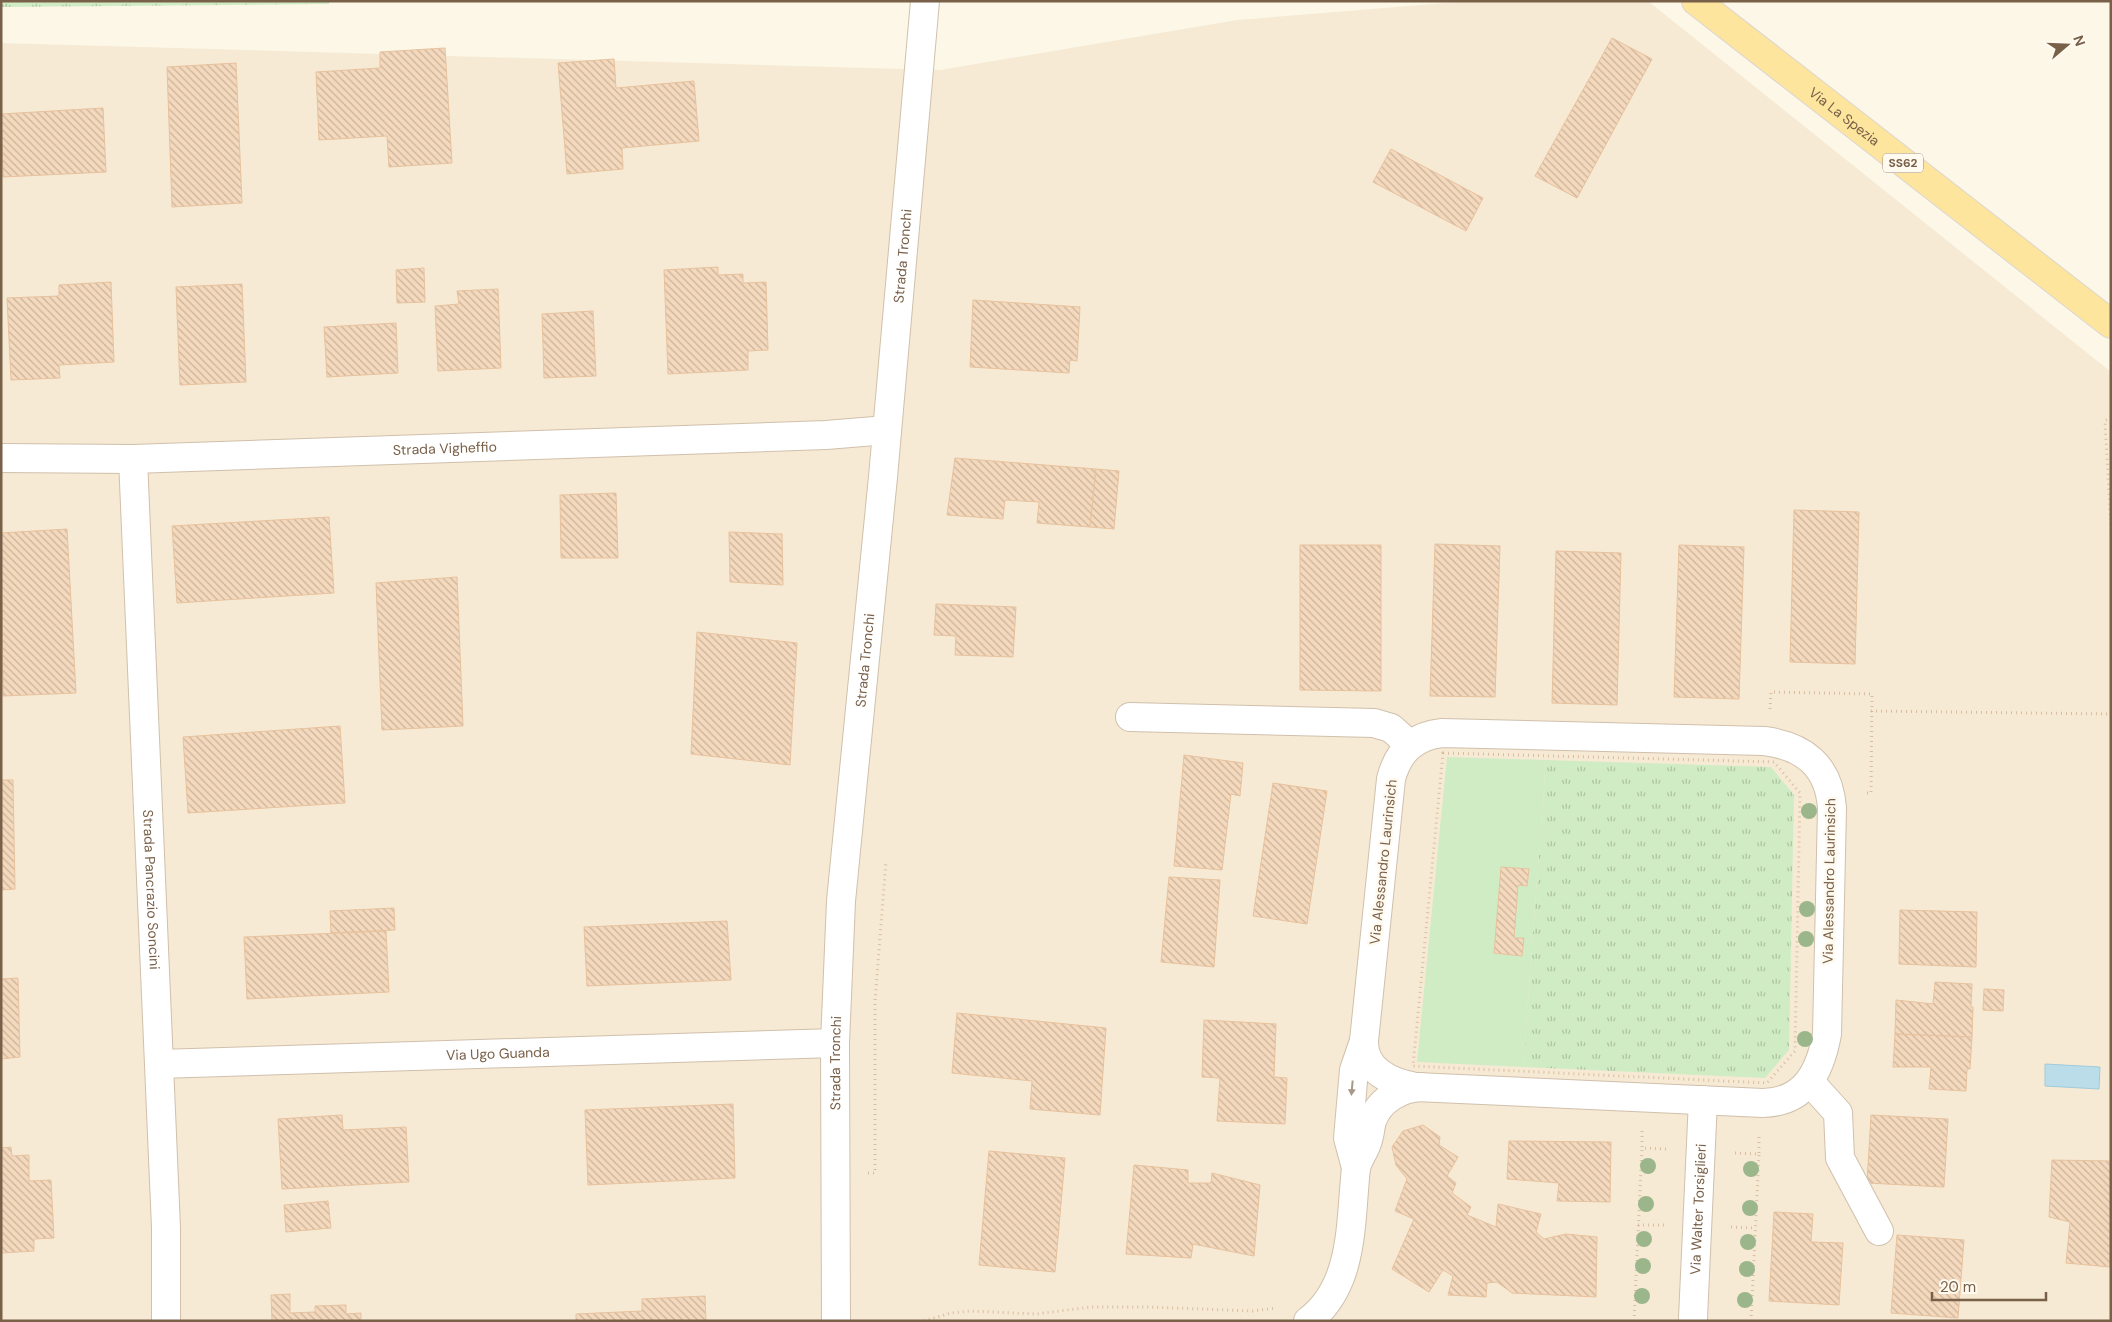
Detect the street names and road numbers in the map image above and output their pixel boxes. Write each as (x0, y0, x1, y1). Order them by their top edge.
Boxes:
street label: Via La Spezia (1805, 83, 1883, 150)
road number: SS62 (1883, 154, 1923, 172)
street label: Strada Tronchi (889, 208, 916, 304)
street label: Strada Vigheffio (392, 437, 497, 459)
street label: Strada Tronchi (851, 612, 878, 708)
street label: Via Alessandro Laurinsich (1365, 779, 1401, 945)
street label: Via Alessandro Laurinsich (1819, 798, 1839, 964)
street label: Strada Pancrazio Soncini (139, 809, 164, 970)
street label: Strada Tronchi (826, 1015, 845, 1110)
street label: Via Ugo Guanda (446, 1043, 550, 1064)
street label: Via Walter Torsiglieri (1686, 1143, 1710, 1275)

